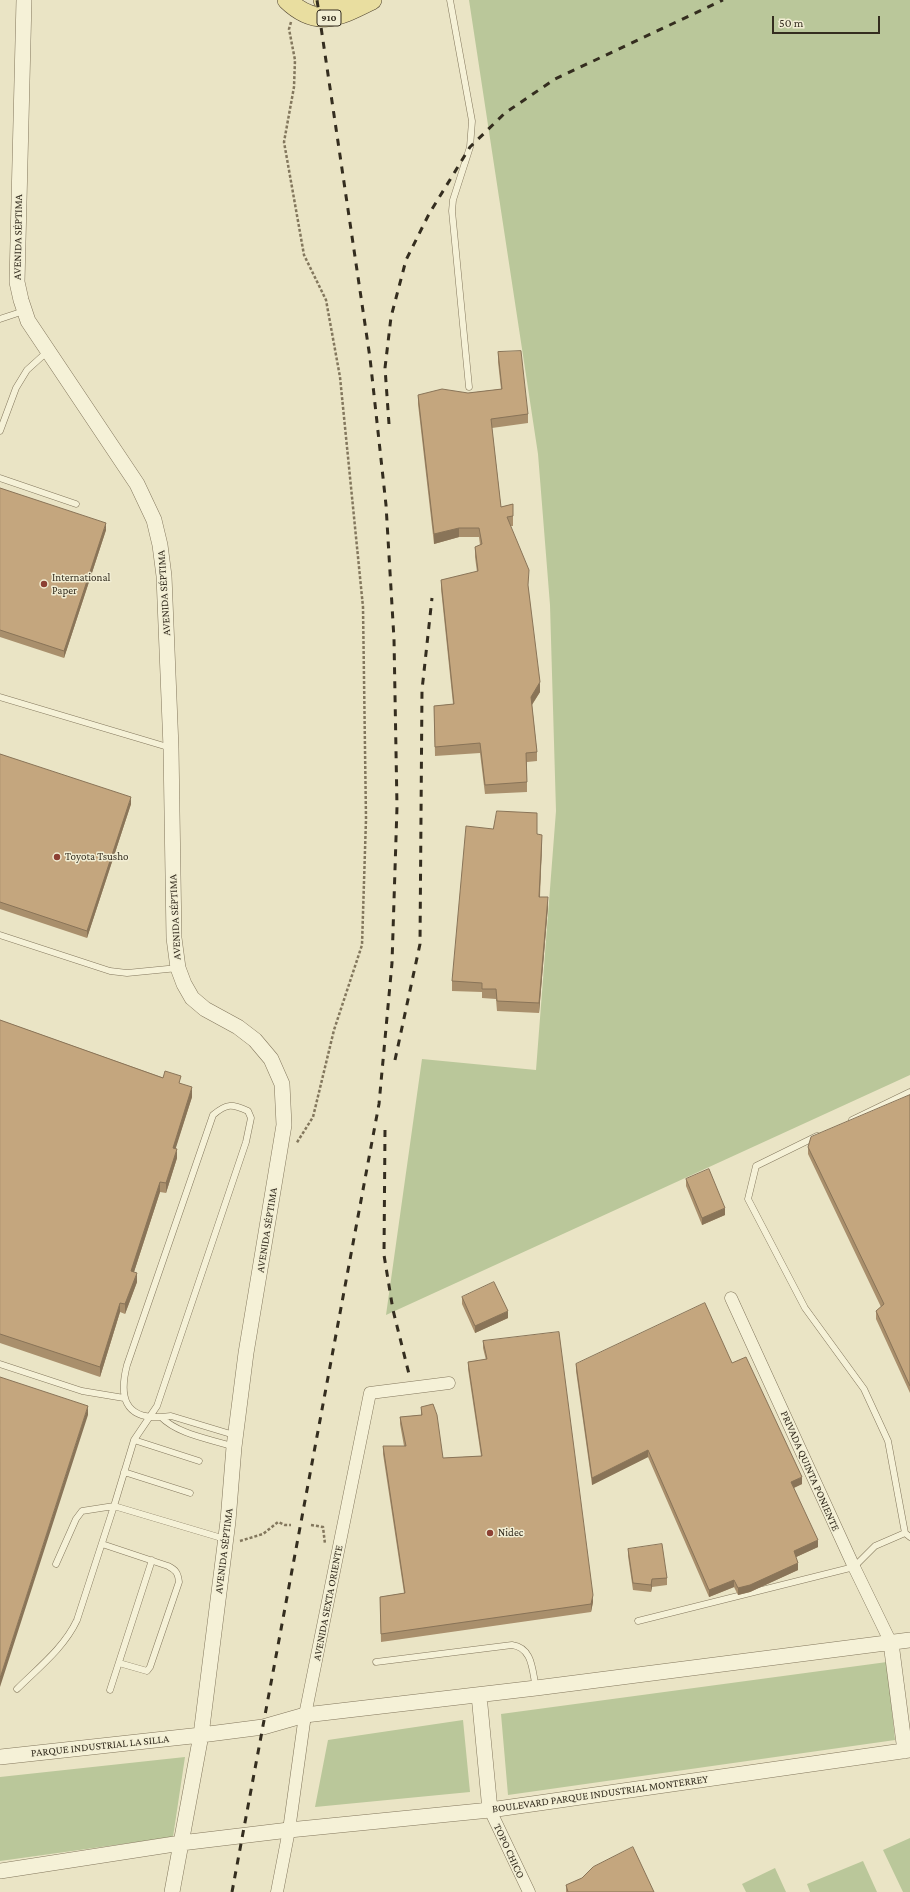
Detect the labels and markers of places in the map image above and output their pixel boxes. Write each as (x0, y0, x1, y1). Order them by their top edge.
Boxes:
place label: International Paper (52, 571, 110, 597)
marker: International Paper (39, 579, 49, 589)
place label: Toyota Tsusho (65, 850, 129, 864)
marker: Toyota Tsusho (52, 852, 62, 862)
place label: Nidec (498, 1526, 523, 1540)
marker: Nidec (485, 1528, 495, 1538)

